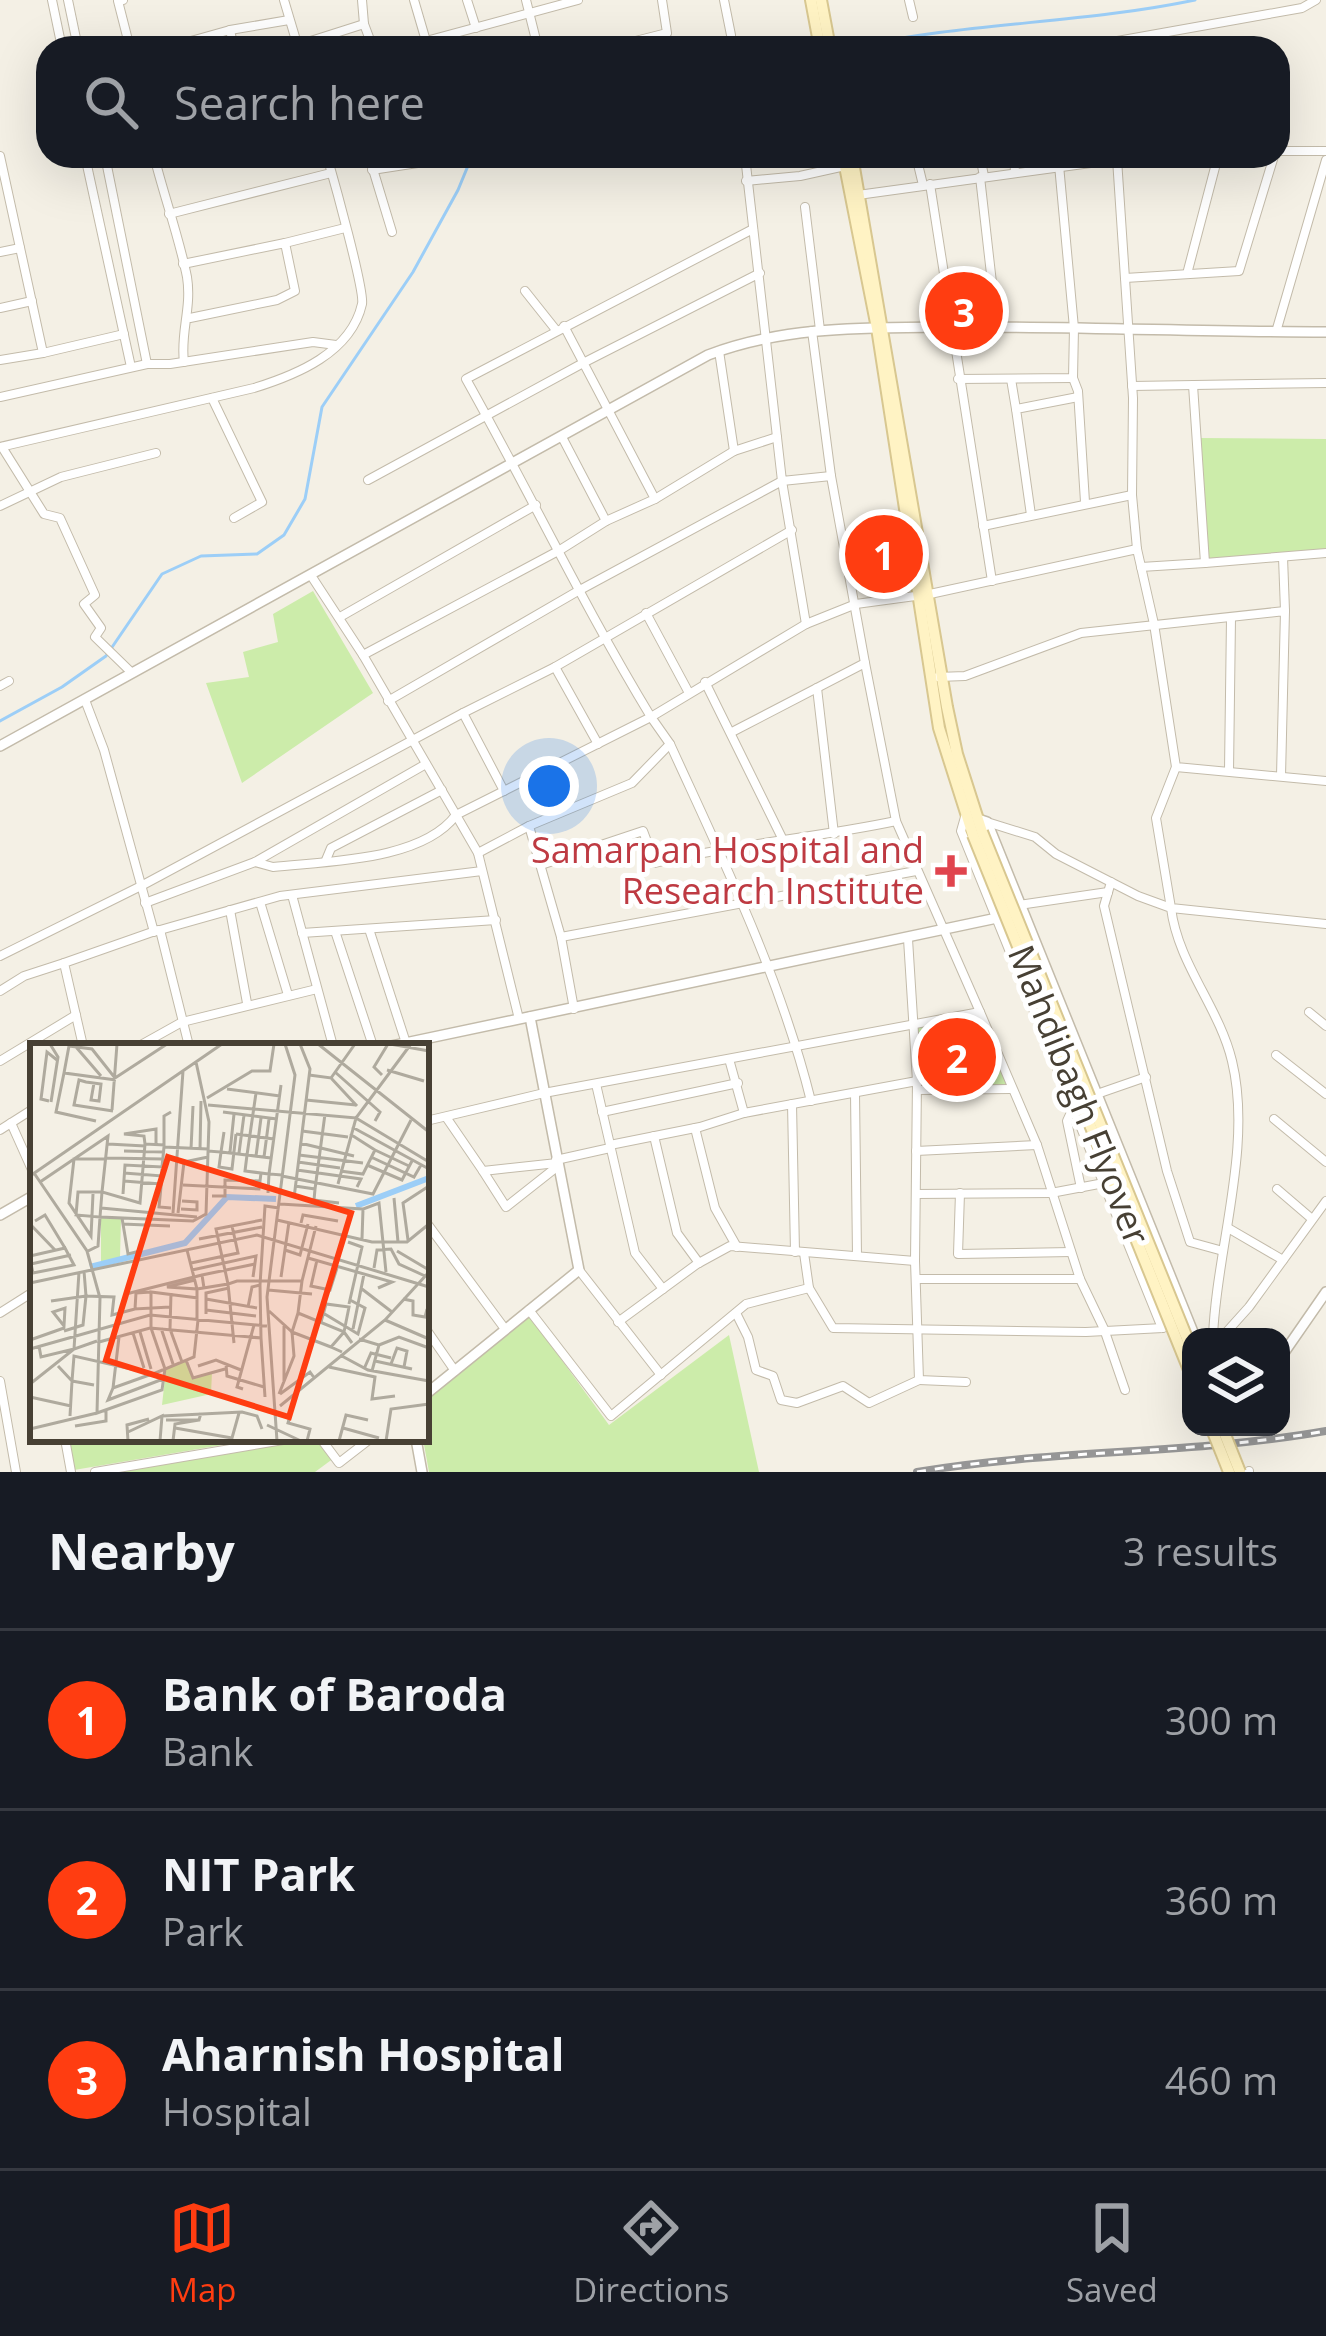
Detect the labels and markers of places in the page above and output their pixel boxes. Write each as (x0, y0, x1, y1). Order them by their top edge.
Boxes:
pin: 3 (925, 266, 1003, 356)
pin: 1 (845, 509, 923, 599)
place label: Samarpan Hospital and Research Institute (531, 825, 924, 915)
marker: Samarpan Hospital and Research Institute (935, 855, 967, 887)
pin: 2 (918, 1012, 996, 1102)

